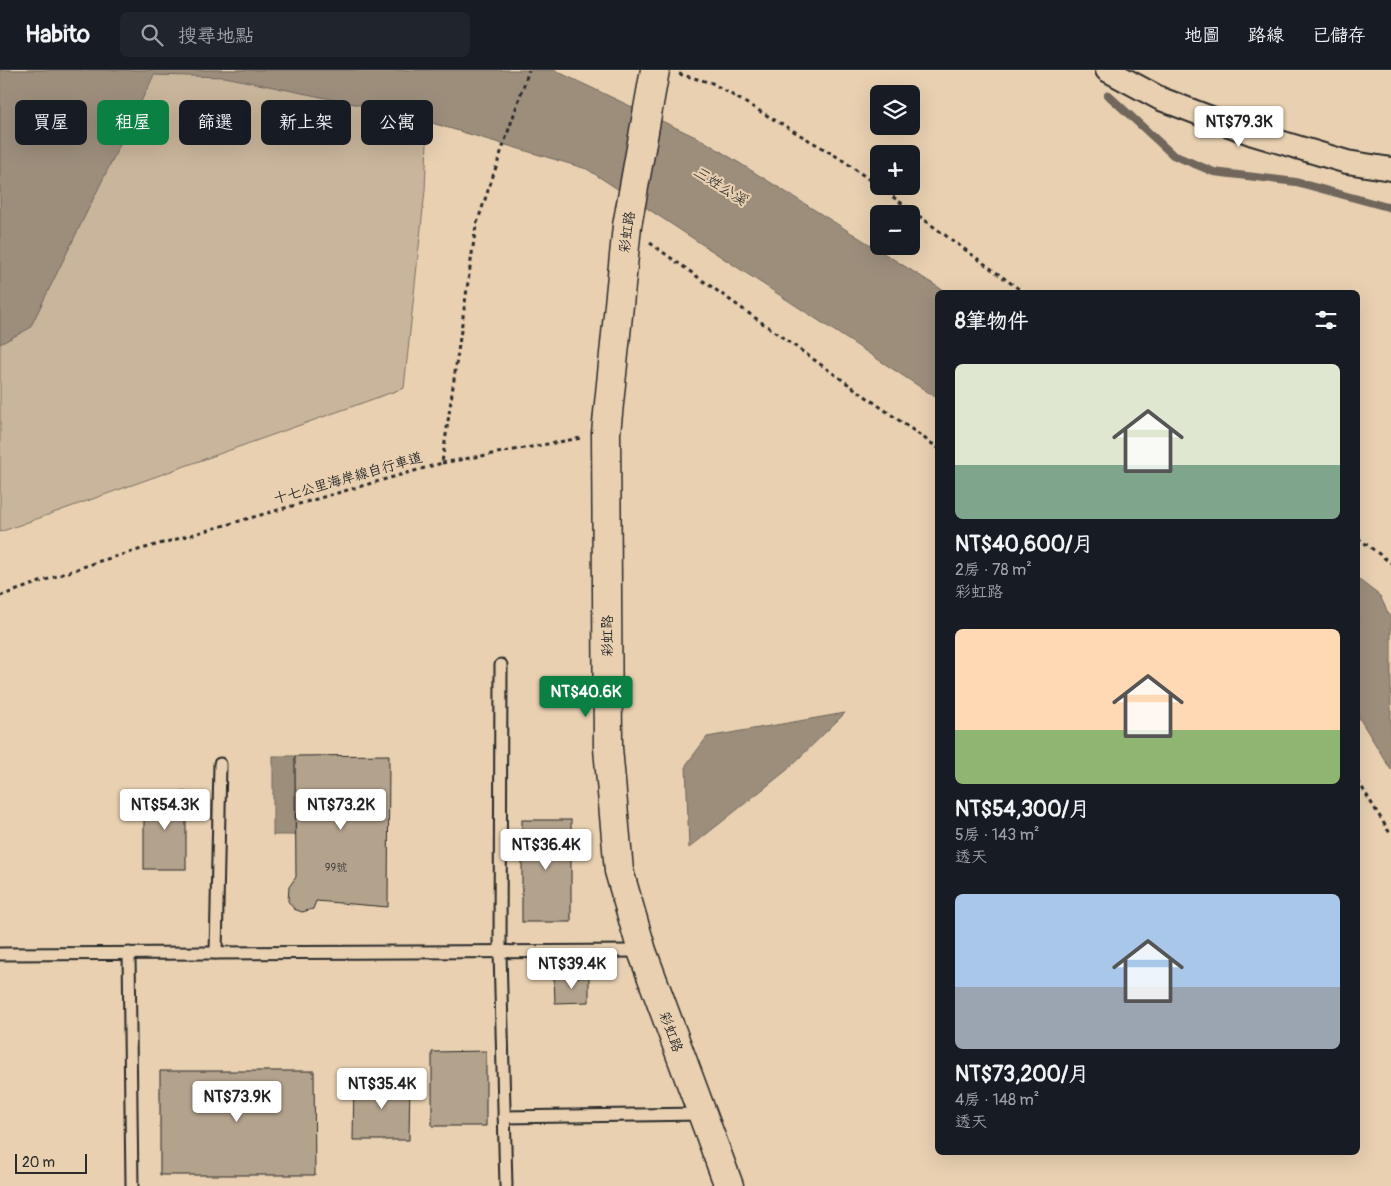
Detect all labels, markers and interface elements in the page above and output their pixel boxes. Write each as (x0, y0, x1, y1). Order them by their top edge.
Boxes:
search box (120, 12, 470, 57)
text: Habito (25, 20, 90, 49)
icon: search (138, 21, 166, 49)
text: 搜尋地點 (178, 24, 254, 48)
text: 地圖 (1184, 24, 1220, 47)
text: 路線 (1248, 24, 1284, 47)
text: 已儲存 (1312, 24, 1366, 47)
map controls (870, 85, 920, 255)
button: layers (870, 85, 920, 135)
chip: 買屋 (15, 100, 87, 145)
chip: 租屋 (97, 100, 169, 145)
chip: 篩選 (179, 100, 251, 145)
chip: 新上架 (261, 100, 351, 145)
chip: 公寓 (361, 100, 433, 145)
pin: NT$79.3K (1187, 106, 1291, 148)
text: NT$79.3K (1205, 112, 1273, 132)
button: + (870, 145, 920, 195)
water label: 三姓公溪 (690, 162, 751, 210)
button: − (870, 205, 920, 255)
street label: 彩虹路 (616, 210, 638, 254)
icon: filters (1312, 306, 1340, 334)
text: 8筆物件 (955, 308, 1029, 335)
icon: home (1103, 396, 1193, 486)
street label: 十七公里海岸線自行車道 (272, 449, 424, 507)
text: NT$40,600/月 (955, 531, 1094, 558)
text: 2房 · 78 m² (955, 560, 1032, 580)
text: 彩虹路 (955, 582, 1003, 602)
street label: 彩虹路 (599, 615, 616, 657)
icon: home (1103, 661, 1193, 751)
pin: NT$40.6K (534, 676, 638, 718)
text: NT$40.6K (550, 682, 622, 702)
pin: NT$54.3K (113, 788, 217, 831)
pin: NT$73.2K (289, 788, 393, 831)
text: NT$54.3K (131, 795, 199, 815)
text: NT$73.2K (307, 795, 375, 815)
text: NT$54,300/月 (955, 796, 1090, 823)
text: 5房 · 143 m² (955, 825, 1039, 845)
pin: NT$36.4K (494, 828, 598, 871)
text: NT$36.4K (511, 835, 581, 855)
text: 透天 (955, 847, 987, 867)
house number: 99號 (325, 861, 347, 874)
icon: home (1103, 926, 1193, 1016)
pin: NT$39.4K (520, 948, 624, 990)
text: NT$39.4K (538, 954, 606, 974)
street label: 彩虹路 (656, 1009, 686, 1055)
text: NT$73,200/月 (955, 1061, 1089, 1088)
pin: NT$35.4K (330, 1068, 434, 1110)
text: NT$35.4K (348, 1074, 416, 1094)
pin: NT$73.9K (185, 1080, 289, 1123)
text: NT$73.9K (203, 1087, 271, 1107)
text: 4房 · 148 m² (955, 1090, 1039, 1110)
text: 透天 (955, 1112, 987, 1132)
scale bar (15, 1151, 88, 1174)
text: 20 m (22, 1154, 55, 1171)

